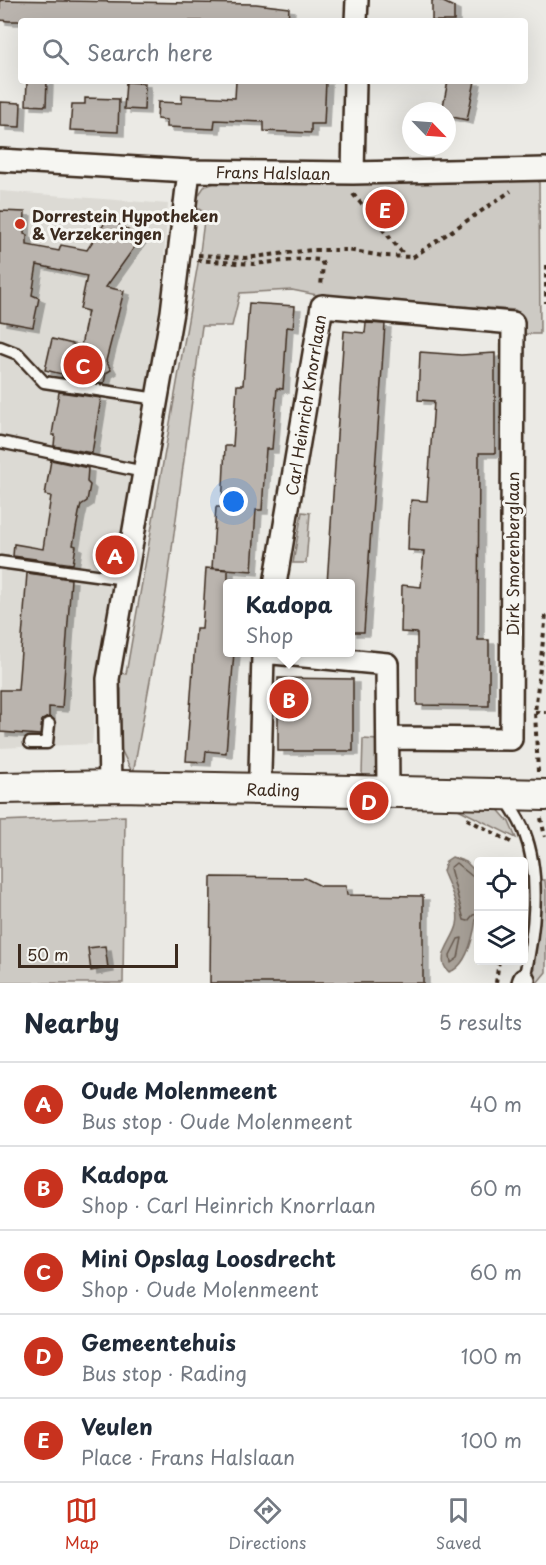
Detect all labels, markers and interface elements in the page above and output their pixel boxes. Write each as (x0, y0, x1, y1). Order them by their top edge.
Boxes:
search box (18, 18, 528, 84)
icon: search (39, 35, 72, 68)
text: Search here (87, 35, 213, 68)
north arrow (402, 102, 456, 156)
street label: Frans Halslaan (215, 159, 331, 185)
pin: E (366, 186, 404, 232)
place label: Dorrestein Hypotheken & Verzekeringen (32, 203, 219, 245)
marker: Dorrestein Hypotheken & Verzekeringen (13, 217, 27, 231)
street label: Carl Heinrich Knorrlaan (279, 313, 331, 497)
pin: C (64, 342, 103, 388)
street label: Dirk Smorenberglaan (500, 472, 524, 636)
your location (219, 487, 248, 516)
pin: A (96, 532, 134, 578)
popup (223, 579, 355, 657)
text: Kadopa (245, 587, 333, 620)
text: Shop (245, 620, 293, 650)
pin: B (270, 676, 308, 722)
street label: Rading (246, 777, 300, 801)
pin: D (350, 778, 388, 824)
map controls (474, 857, 528, 965)
button: locate (474, 857, 528, 911)
button: layers (474, 911, 528, 965)
scale bar (18, 941, 178, 968)
text: 50 m (27, 942, 68, 966)
text: Nearby (24, 1003, 119, 1042)
text: 5 results (439, 1007, 522, 1037)
text: Oude Molenmeent (81, 1073, 277, 1106)
text: A (36, 1089, 51, 1119)
text: 40 m (470, 1089, 522, 1119)
text: Bus stop · Oude Molenmeent (81, 1106, 352, 1136)
text: Kadopa (81, 1157, 168, 1190)
text: B (37, 1173, 50, 1203)
text: 60 m (470, 1173, 522, 1203)
text: Shop · Carl Heinrich Knorrlaan (81, 1190, 376, 1220)
text: Mini Opslag Loosdrecht (81, 1241, 336, 1274)
text: C (36, 1257, 51, 1287)
text: 60 m (470, 1257, 522, 1287)
text: Shop · Oude Molenmeent (81, 1274, 319, 1304)
text: Gemeentehuis (81, 1325, 236, 1358)
text: D (36, 1341, 51, 1371)
text: 100 m (461, 1341, 522, 1371)
text: Bus stop · Rading (81, 1358, 247, 1388)
text: Veulen (81, 1409, 153, 1442)
text: E (37, 1425, 50, 1455)
text: 100 m (461, 1425, 522, 1455)
text: Place · Frans Halslaan (81, 1442, 295, 1472)
tab: Map (65, 1494, 99, 1554)
tab: Directions (228, 1494, 306, 1554)
tab: Saved (436, 1494, 481, 1554)

